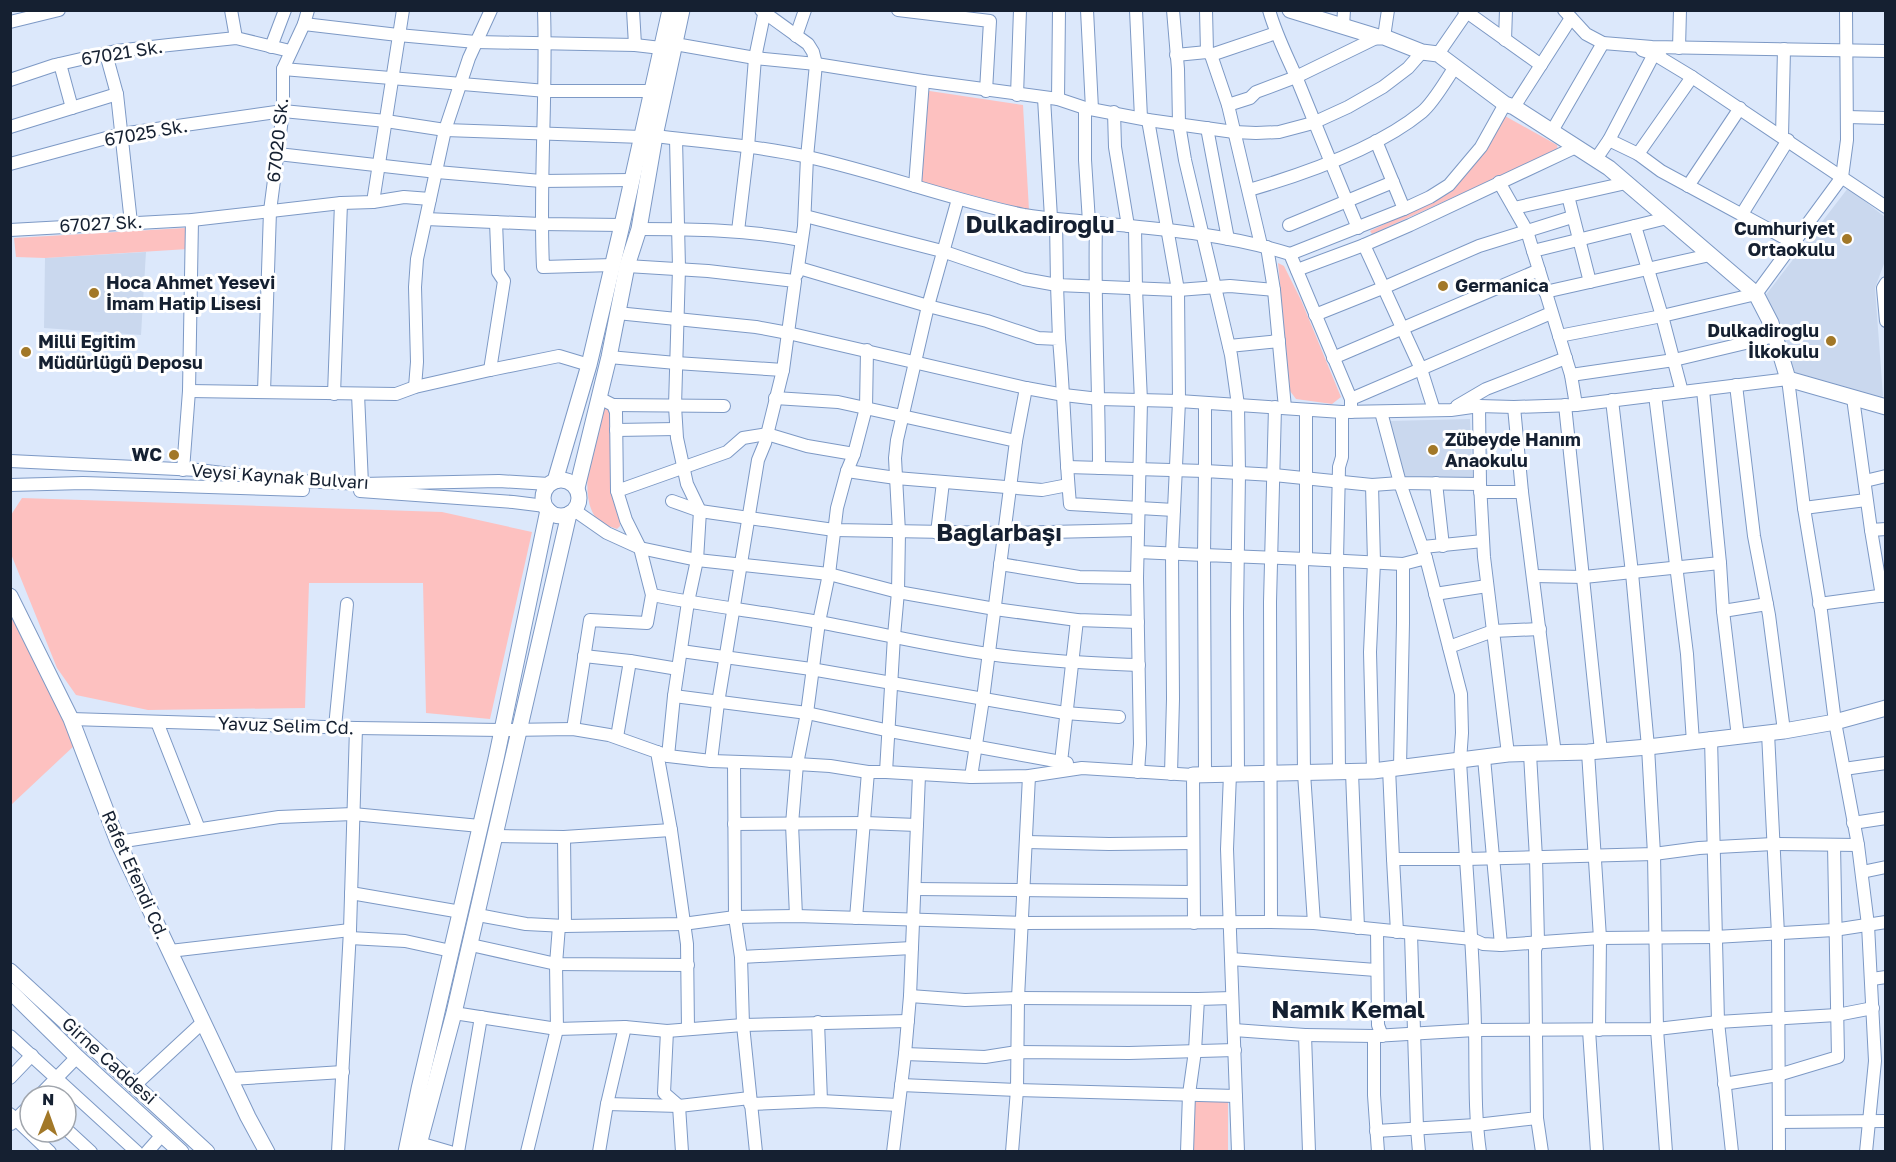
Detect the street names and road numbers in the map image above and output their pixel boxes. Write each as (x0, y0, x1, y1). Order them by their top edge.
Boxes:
street label: 67021 Sk. (79, 35, 164, 69)
street label: 67020 Sk. (262, 96, 292, 183)
street label: 67025 Sk. (102, 114, 189, 150)
street label: 67027 Sk. (59, 210, 143, 236)
street label: Veysi Kaynak Bulvarı (191, 459, 370, 493)
street label: Yavuz Selim Cd. (218, 712, 354, 738)
street label: Rafet Efendi Cd. (98, 807, 174, 942)
street label: Girne Caddesi (58, 1012, 162, 1109)

